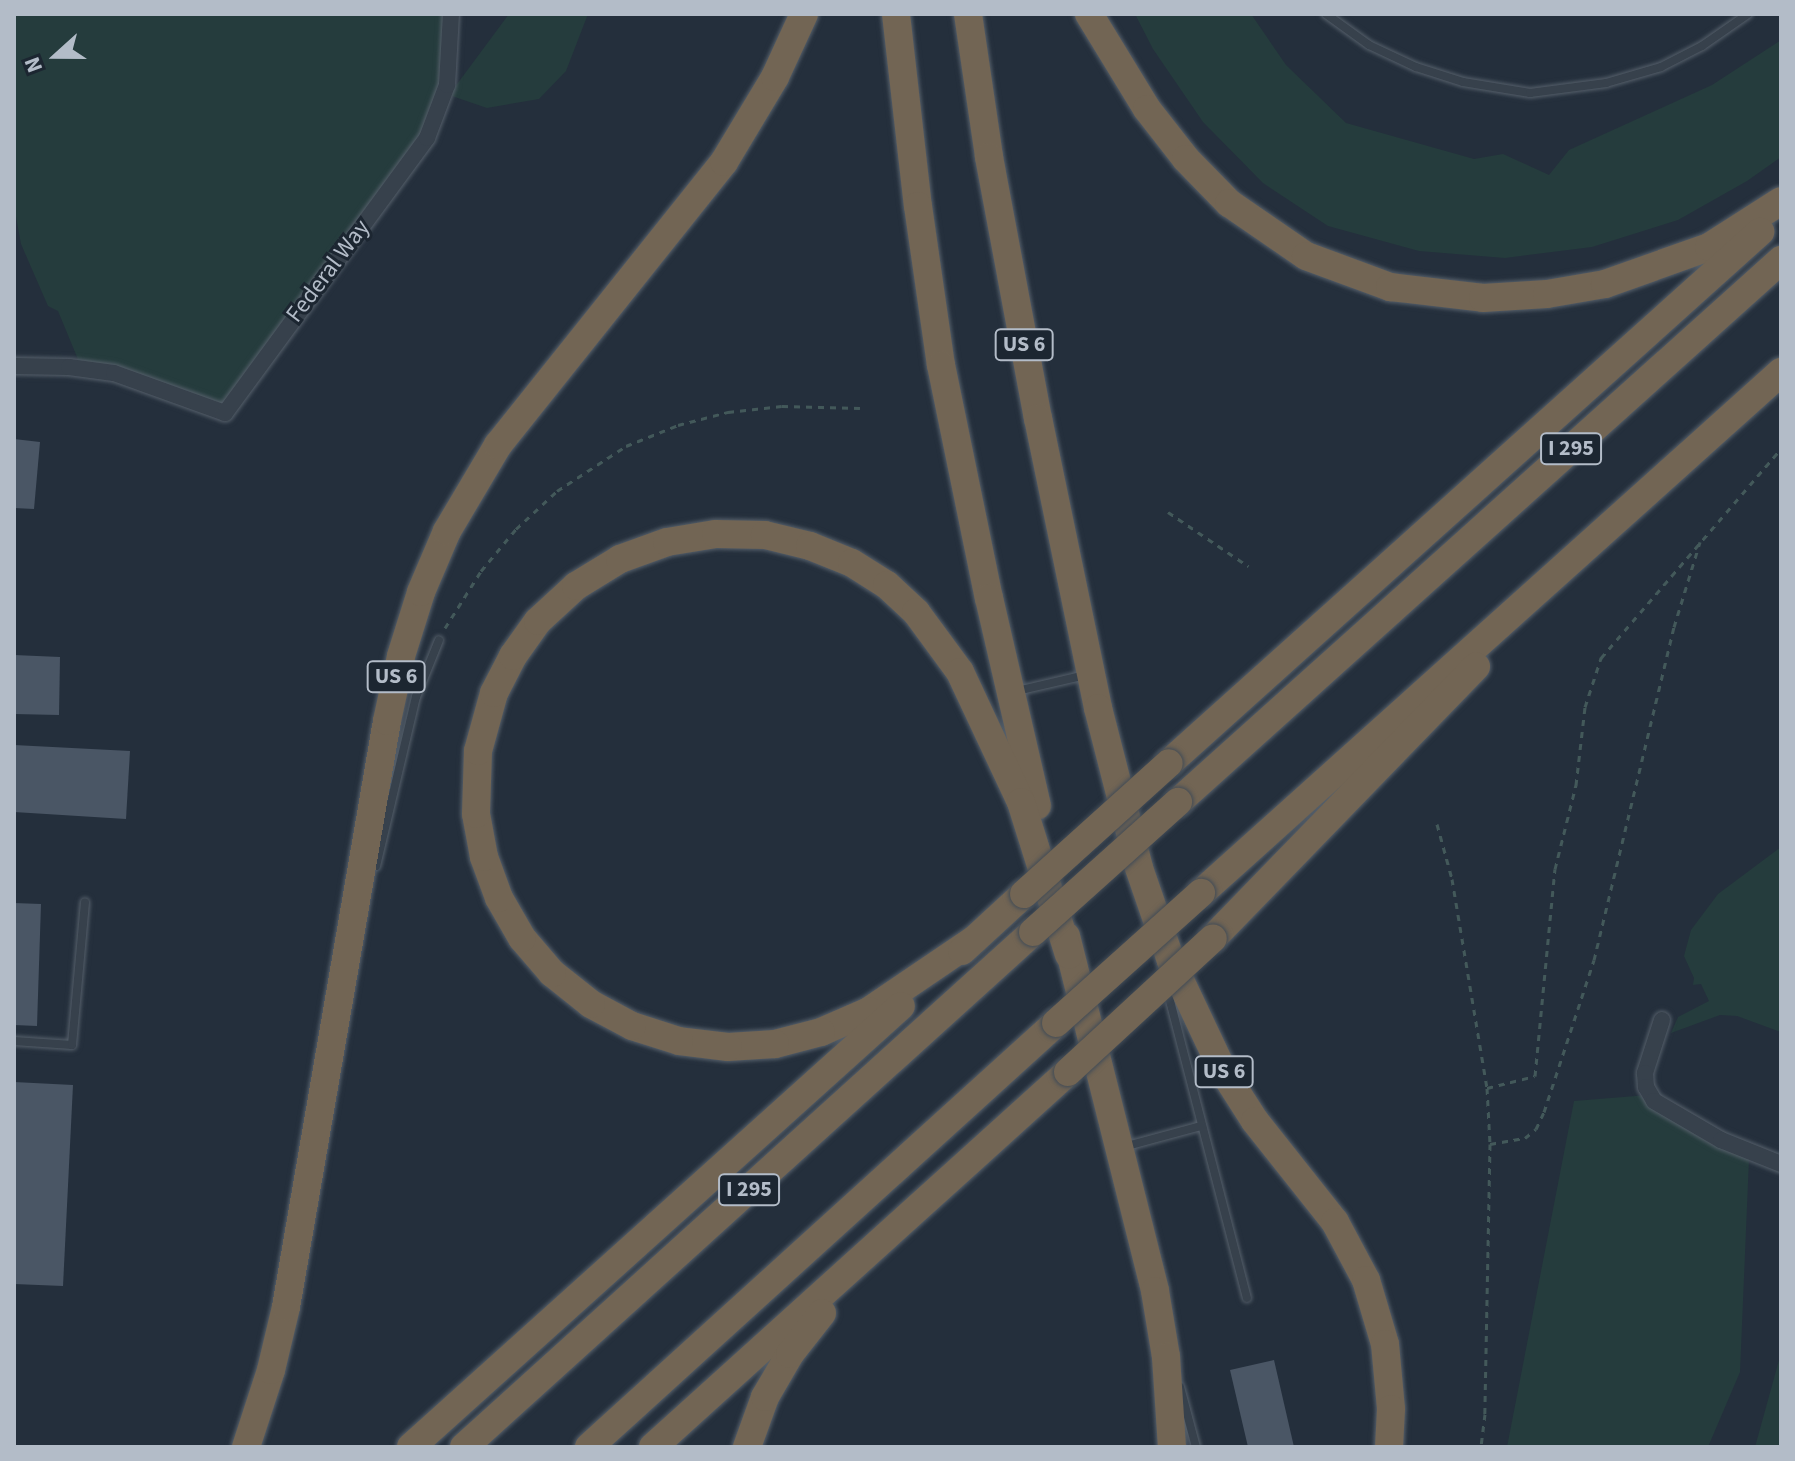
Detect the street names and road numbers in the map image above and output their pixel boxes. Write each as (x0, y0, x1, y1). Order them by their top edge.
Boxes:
street label: Federal Way (280, 214, 376, 328)
road number: US 6 (994, 327, 1054, 363)
road number: I 295 (1539, 431, 1603, 467)
road number: US 6 (366, 659, 426, 695)
road number: US 6 (1194, 1054, 1254, 1090)
road number: I 295 (717, 1172, 781, 1208)

